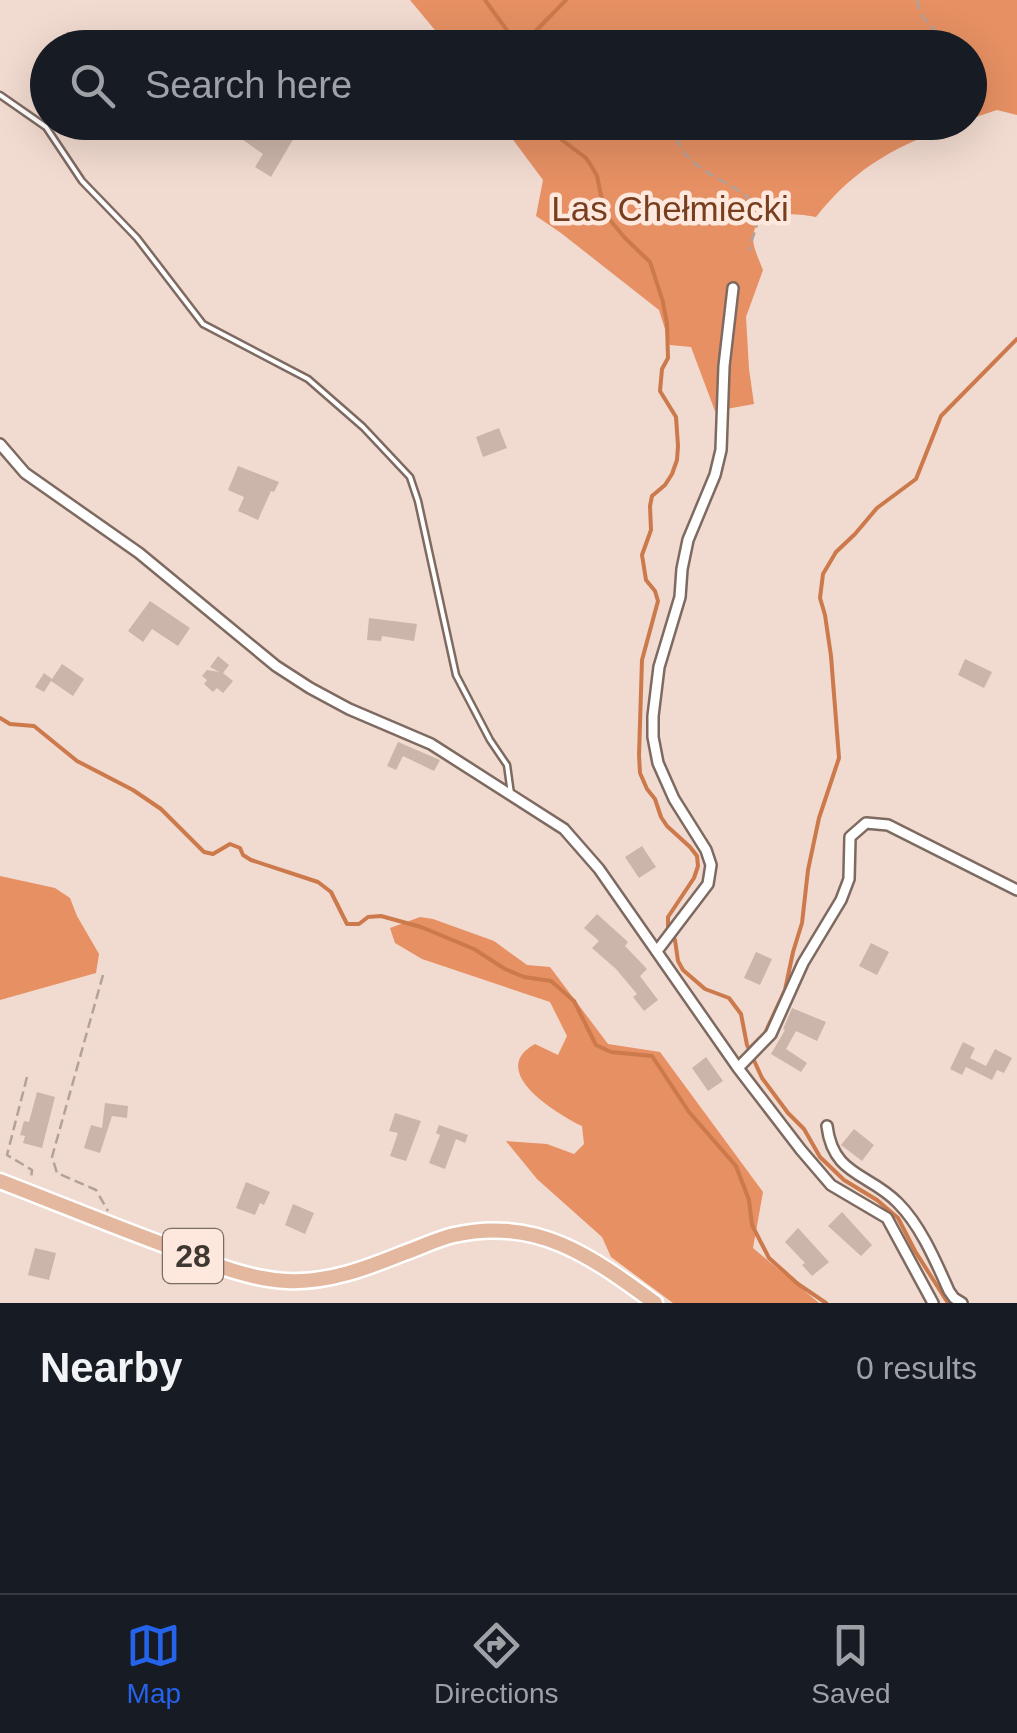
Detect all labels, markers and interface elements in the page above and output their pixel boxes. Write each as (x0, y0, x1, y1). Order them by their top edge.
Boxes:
search box (30, 30, 987, 140)
icon: search (65, 58, 120, 113)
text: Search here (145, 64, 352, 106)
park label: Las Chełmiecki (551, 189, 789, 228)
road number: 28 (163, 1229, 223, 1283)
text: Nearby (40, 1344, 182, 1391)
text: 0 results (856, 1350, 977, 1386)
tab: Map (126, 1618, 181, 1710)
tab: Directions (434, 1618, 559, 1710)
tab: Saved (811, 1618, 891, 1710)

